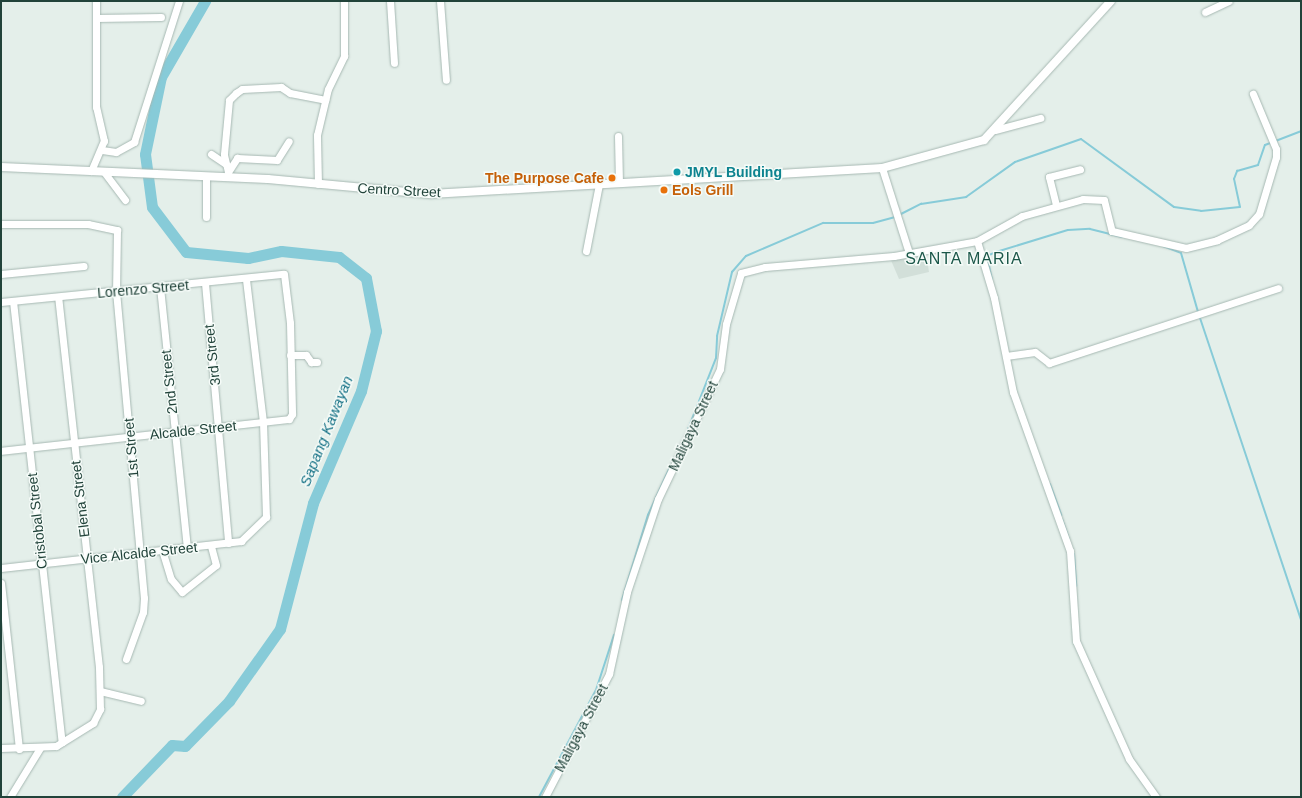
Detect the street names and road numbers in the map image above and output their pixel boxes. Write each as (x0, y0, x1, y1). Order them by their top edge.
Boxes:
street label: Centro Street (357, 179, 441, 201)
street label: Lorenzo Street (97, 277, 189, 301)
street label: 3rd Street (200, 324, 224, 386)
street label: 2nd Street (157, 349, 181, 415)
street label: Maligaya Street (665, 378, 721, 474)
street label: 1st Street (120, 417, 142, 479)
street label: Alcalde Street (149, 417, 237, 443)
street label: Elena Street (67, 460, 93, 538)
street label: Cristobal Street (24, 472, 50, 570)
street label: Vice Alcalde Street (79, 538, 199, 568)
street label: Maligaya Street (551, 681, 611, 775)

